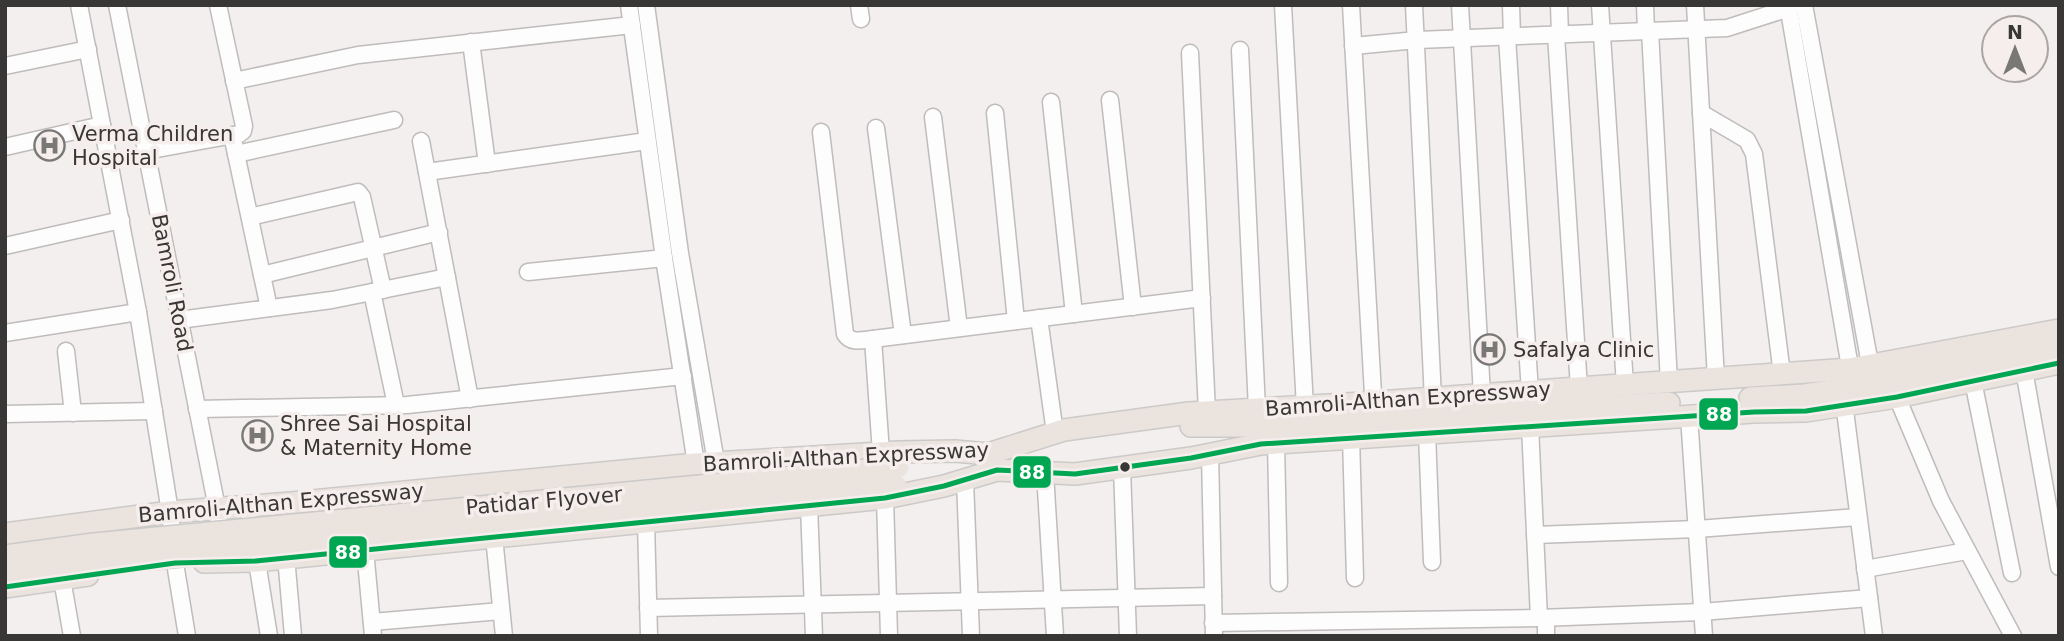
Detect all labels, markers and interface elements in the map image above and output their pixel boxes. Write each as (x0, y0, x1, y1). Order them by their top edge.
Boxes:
north arrow (1980, 14, 2050, 84)
text: N (2007, 21, 2023, 43)
place label: Verma Children Hospital (72, 122, 233, 170)
hospital icon: Verma Children Hospital (32, 129, 66, 163)
street label: Bamroli Road (147, 212, 197, 354)
hospital icon: Safalya Clinic (1473, 333, 1507, 367)
place label: Safalya Clinic (1513, 338, 1654, 362)
street label: Bamroli-Althan Expressway (1264, 377, 1552, 421)
line badge: 88 (1698, 397, 1739, 431)
text: 88 (1706, 403, 1732, 425)
place label: Shree Sai Hospital & Maternity Home (280, 412, 472, 460)
hospital icon: Shree Sai Hospital & Maternity Home (240, 419, 274, 453)
street label: Bamroli-Althan Expressway (702, 438, 990, 476)
line badge: 88 (1012, 455, 1052, 489)
unlabelled marker (1118, 460, 1132, 474)
text: 88 (1019, 461, 1045, 483)
street label: Bamroli-Althan Expressway (137, 479, 425, 527)
street label: Patidar Flyover (465, 482, 624, 520)
line badge: 88 (328, 535, 368, 569)
text: 88 (335, 541, 361, 563)

